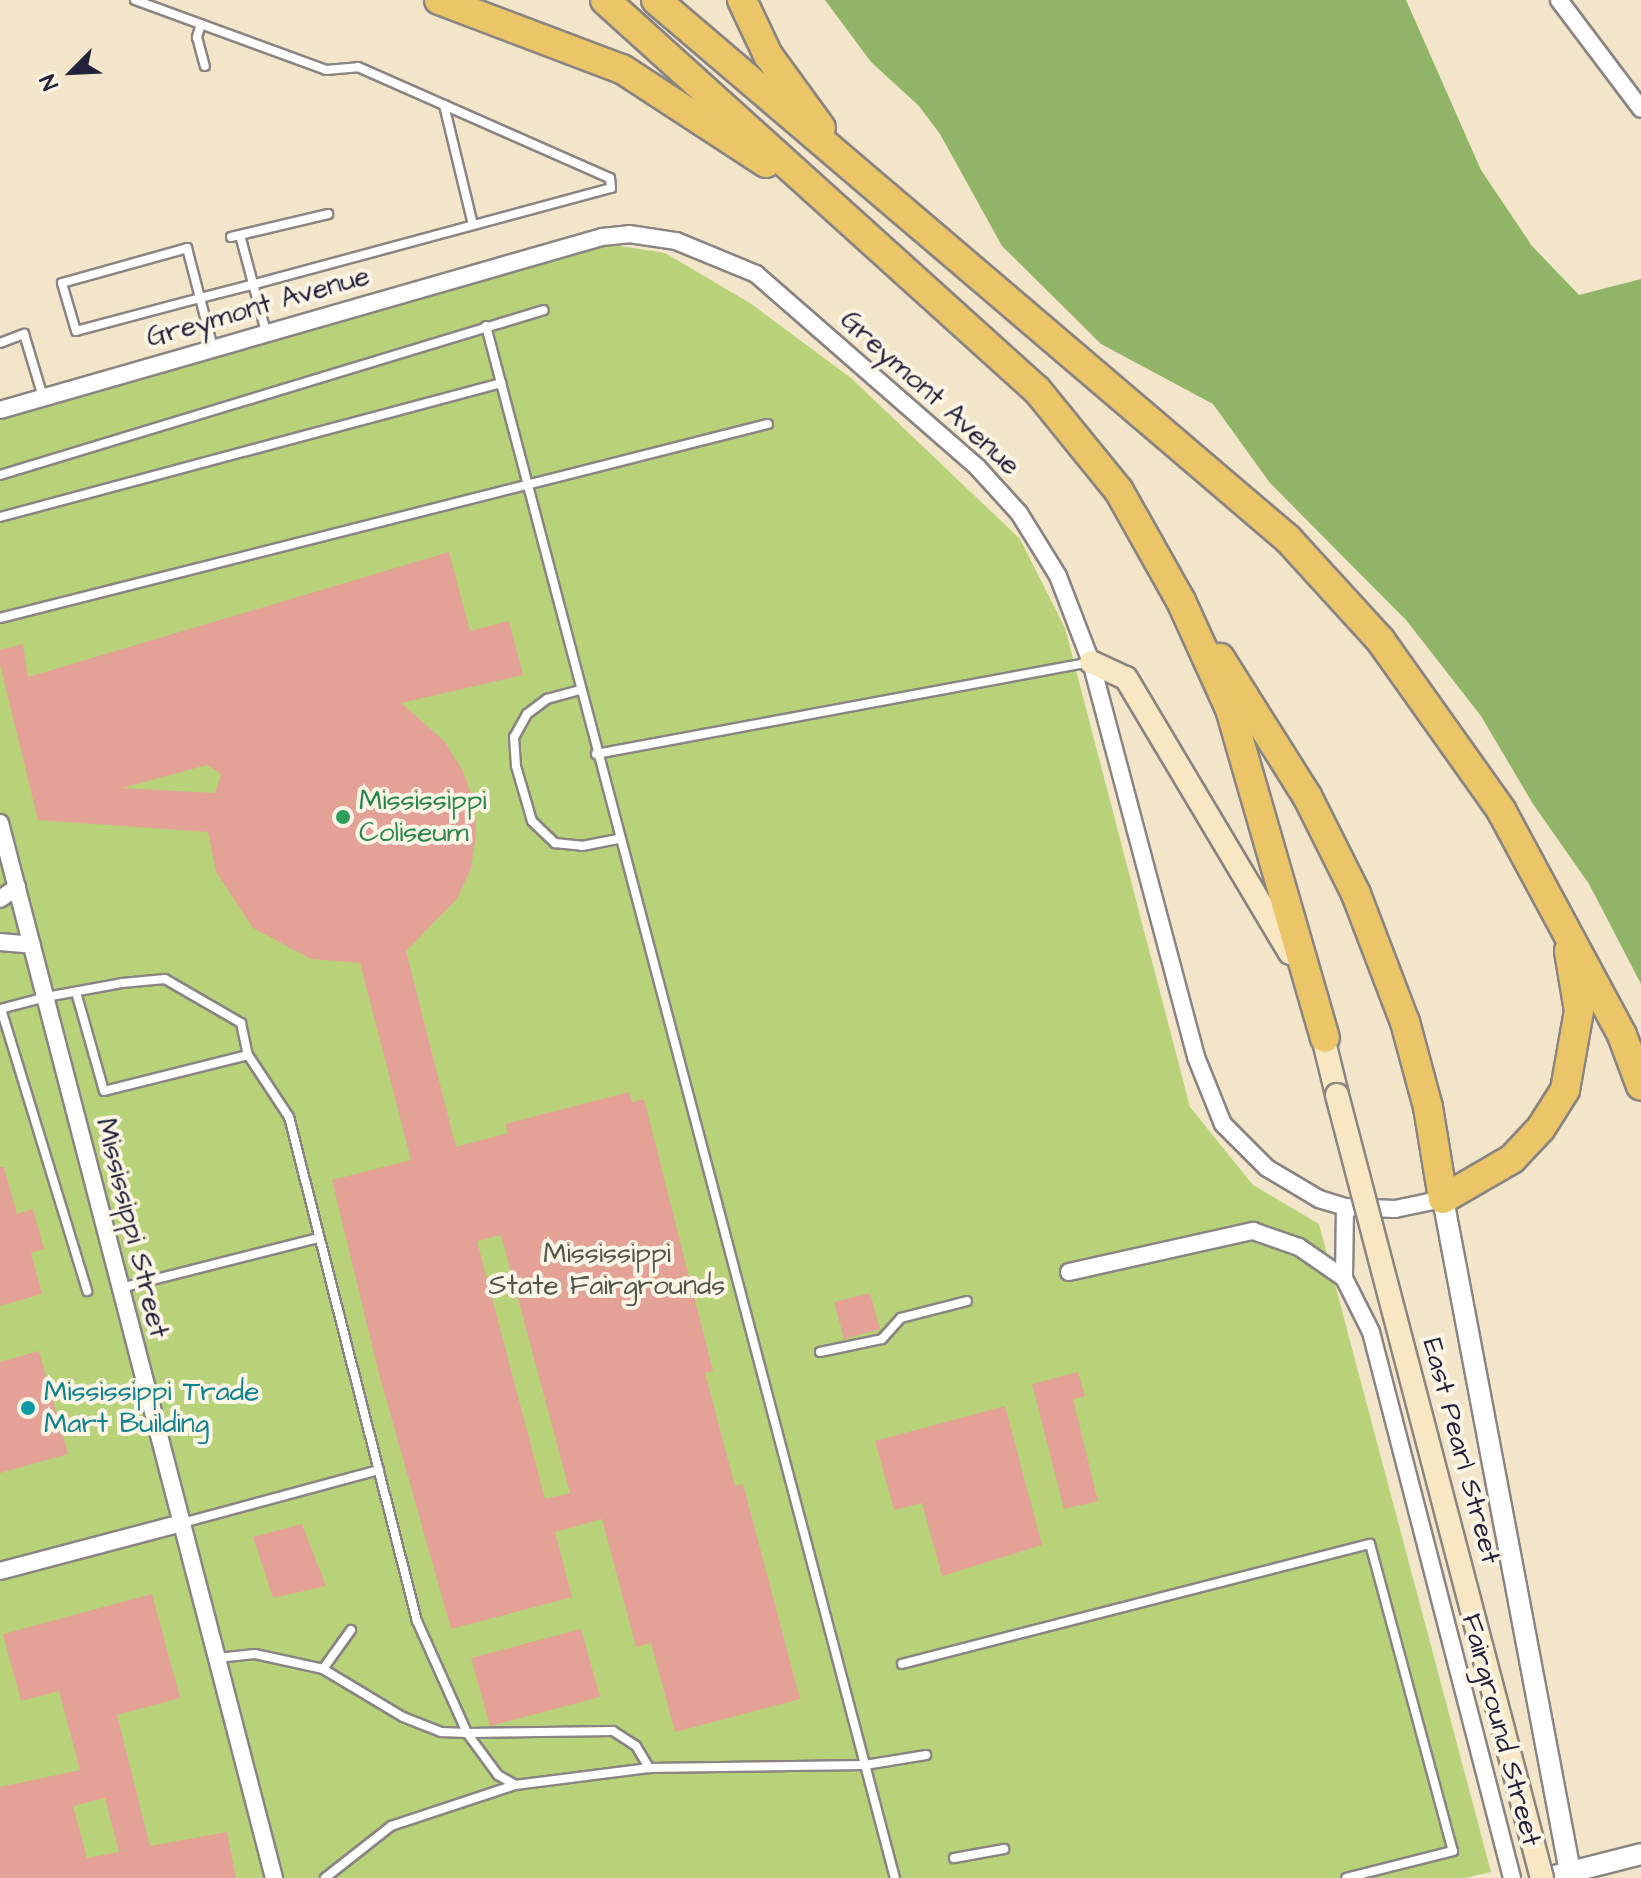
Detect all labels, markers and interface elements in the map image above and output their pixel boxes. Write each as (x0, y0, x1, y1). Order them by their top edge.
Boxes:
north arrow (32, 32, 112, 112)
text: N (33, 69, 67, 95)
street label: Greymont Avenue (143, 259, 373, 355)
street label: Greymont Avenue (833, 303, 1027, 483)
place label: Mississippi Coliseum (359, 784, 487, 850)
marker: Mississippi Coliseum (334, 808, 352, 826)
street label: Mississippi Street (88, 1115, 176, 1341)
park label: Mississippi State Fairgrounds (489, 1237, 725, 1303)
street label: East Pearl Street (1415, 1335, 1507, 1567)
place label: Mississippi Trade Mart Building (44, 1375, 259, 1441)
marker: Mississippi Trade Mart Building (19, 1399, 37, 1417)
street label: Fairground Street (1454, 1610, 1548, 1850)

